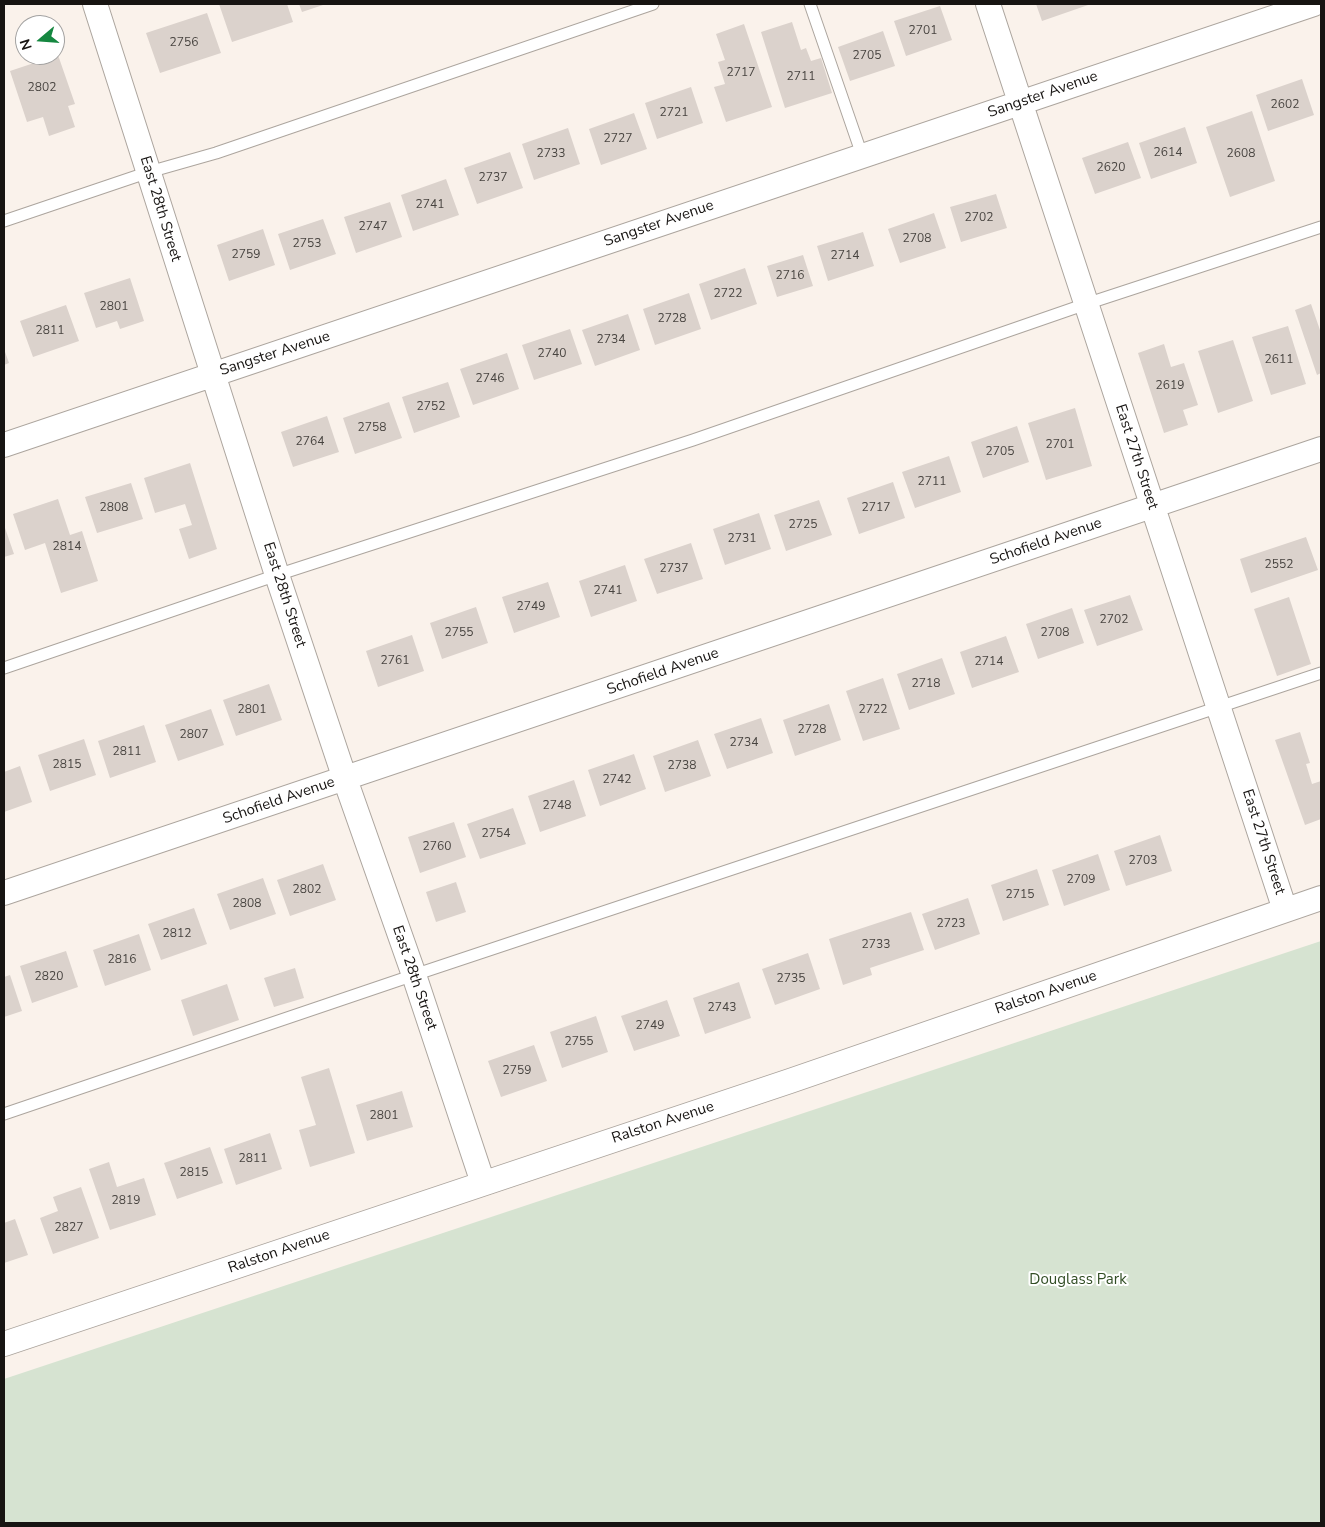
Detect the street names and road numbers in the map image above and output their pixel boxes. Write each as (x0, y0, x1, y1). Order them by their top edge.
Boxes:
street label: Sangster Avenue (986, 68, 1100, 122)
street label: East 28th Street (135, 154, 185, 264)
street label: Sangster Avenue (602, 197, 716, 251)
street label: Sangster Avenue (218, 328, 332, 380)
street label: East 27th Street (1111, 402, 1161, 512)
street label: Schofield Avenue (988, 514, 1104, 570)
street label: East 28th Street (259, 540, 309, 650)
street label: Schofield Avenue (605, 644, 721, 700)
street label: Schofield Avenue (221, 773, 337, 829)
street label: East 27th Street (1238, 787, 1288, 897)
street label: East 28th Street (388, 923, 440, 1033)
street label: Ralston Avenue (993, 967, 1099, 1019)
street label: Ralston Avenue (610, 1098, 716, 1148)
street label: Ralston Avenue (226, 1226, 332, 1278)

